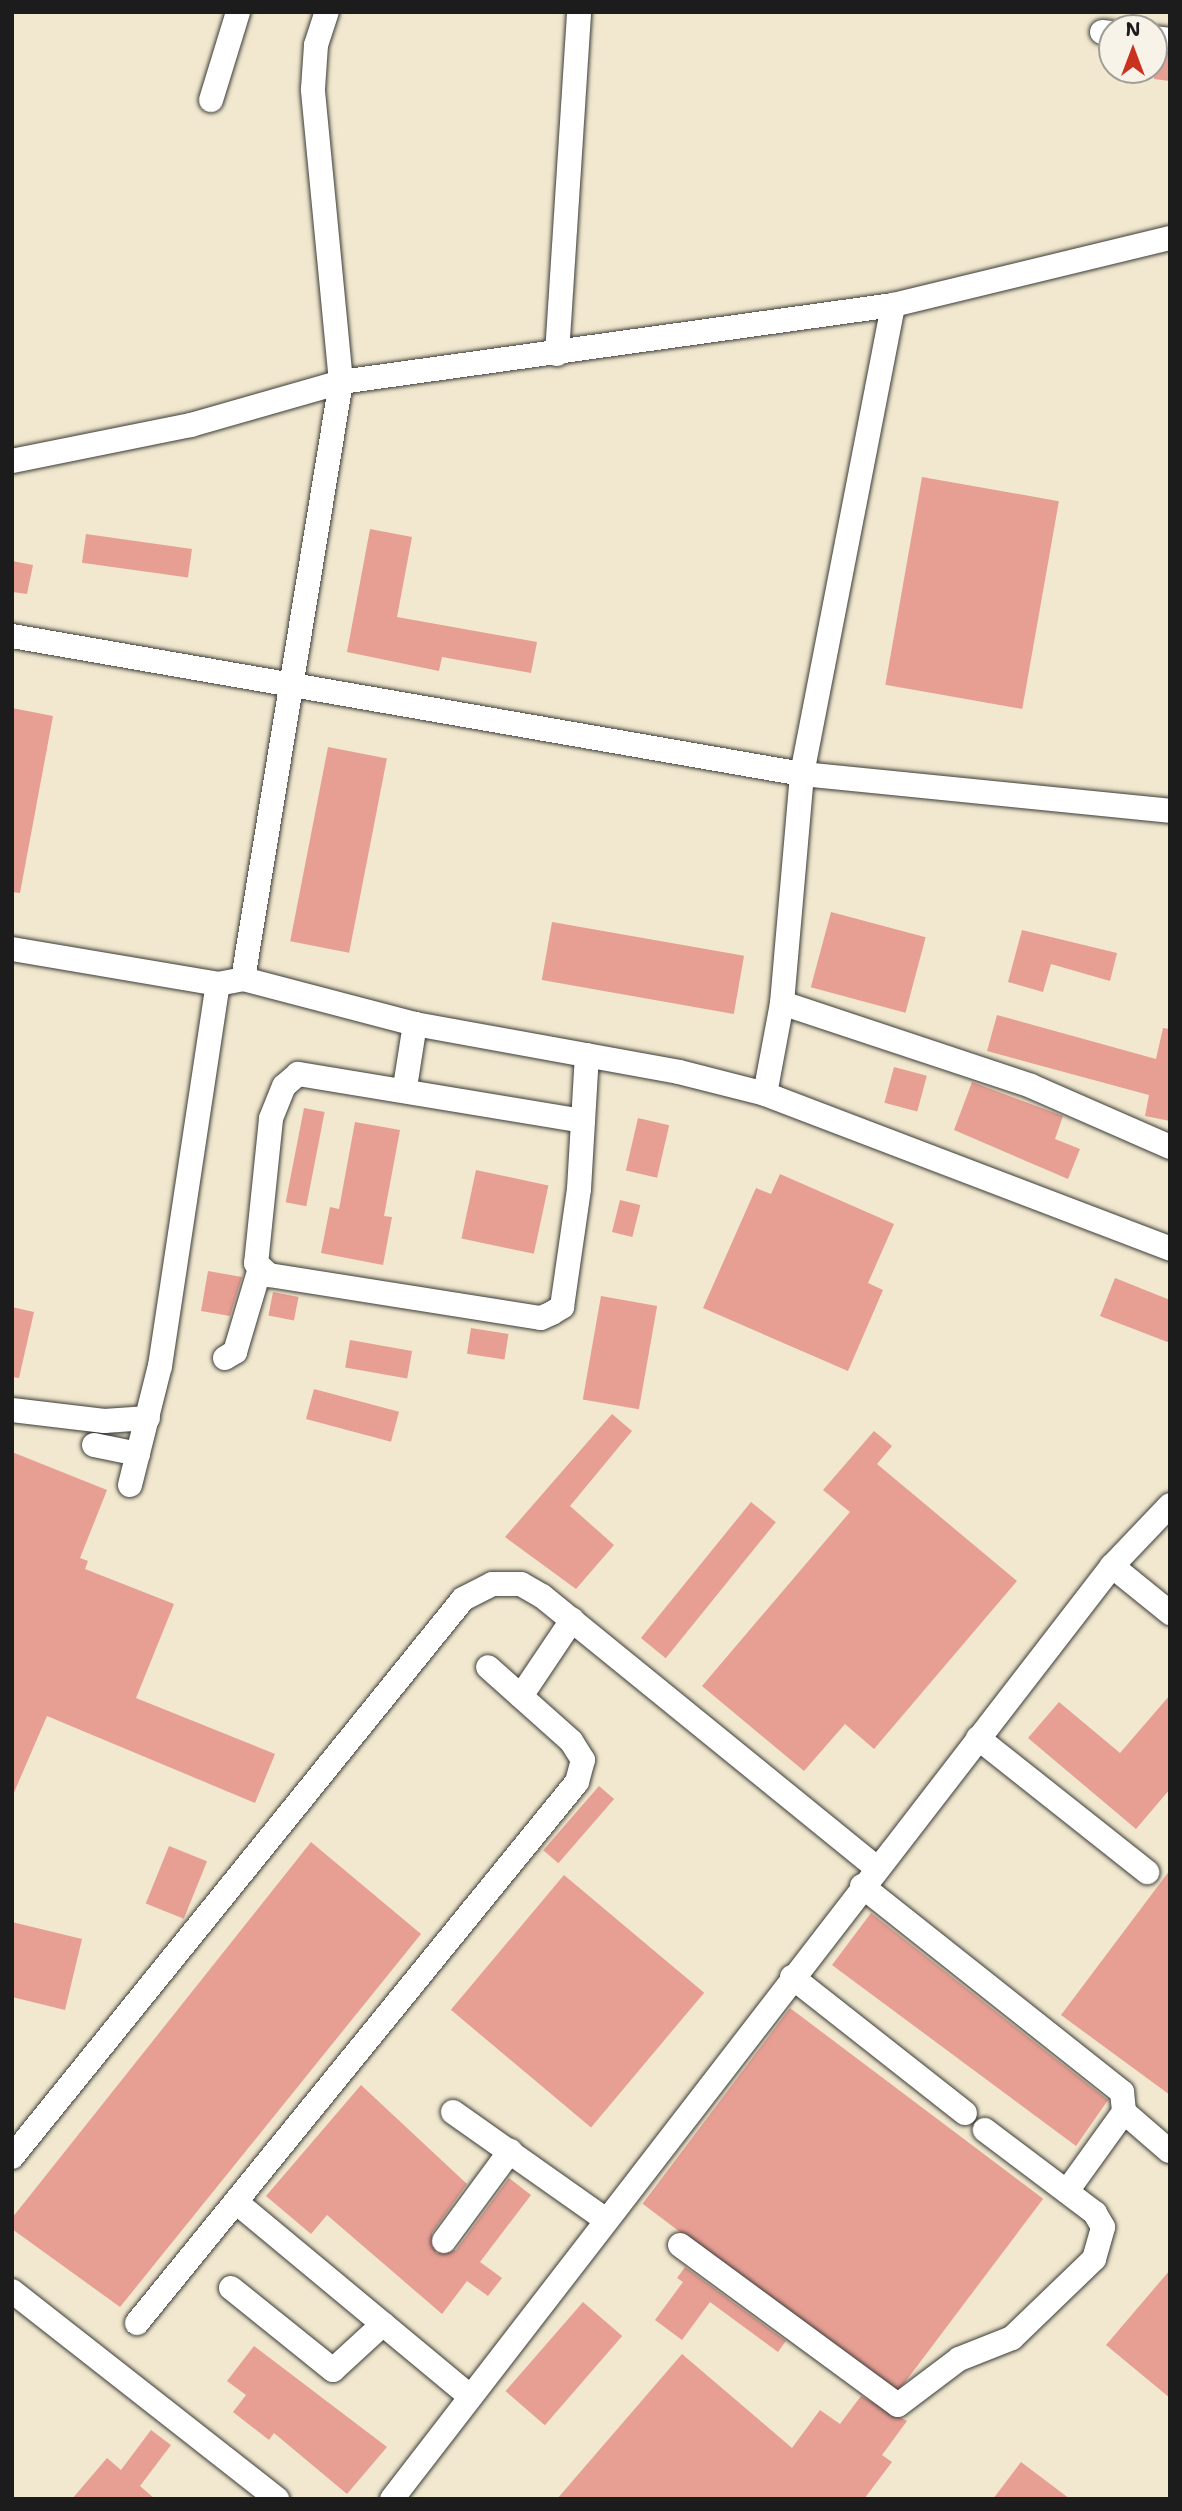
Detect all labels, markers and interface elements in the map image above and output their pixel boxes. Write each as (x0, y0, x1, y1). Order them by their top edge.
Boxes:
north arrow (1098, 14, 1168, 84)
text: N (1125, 17, 1141, 42)

